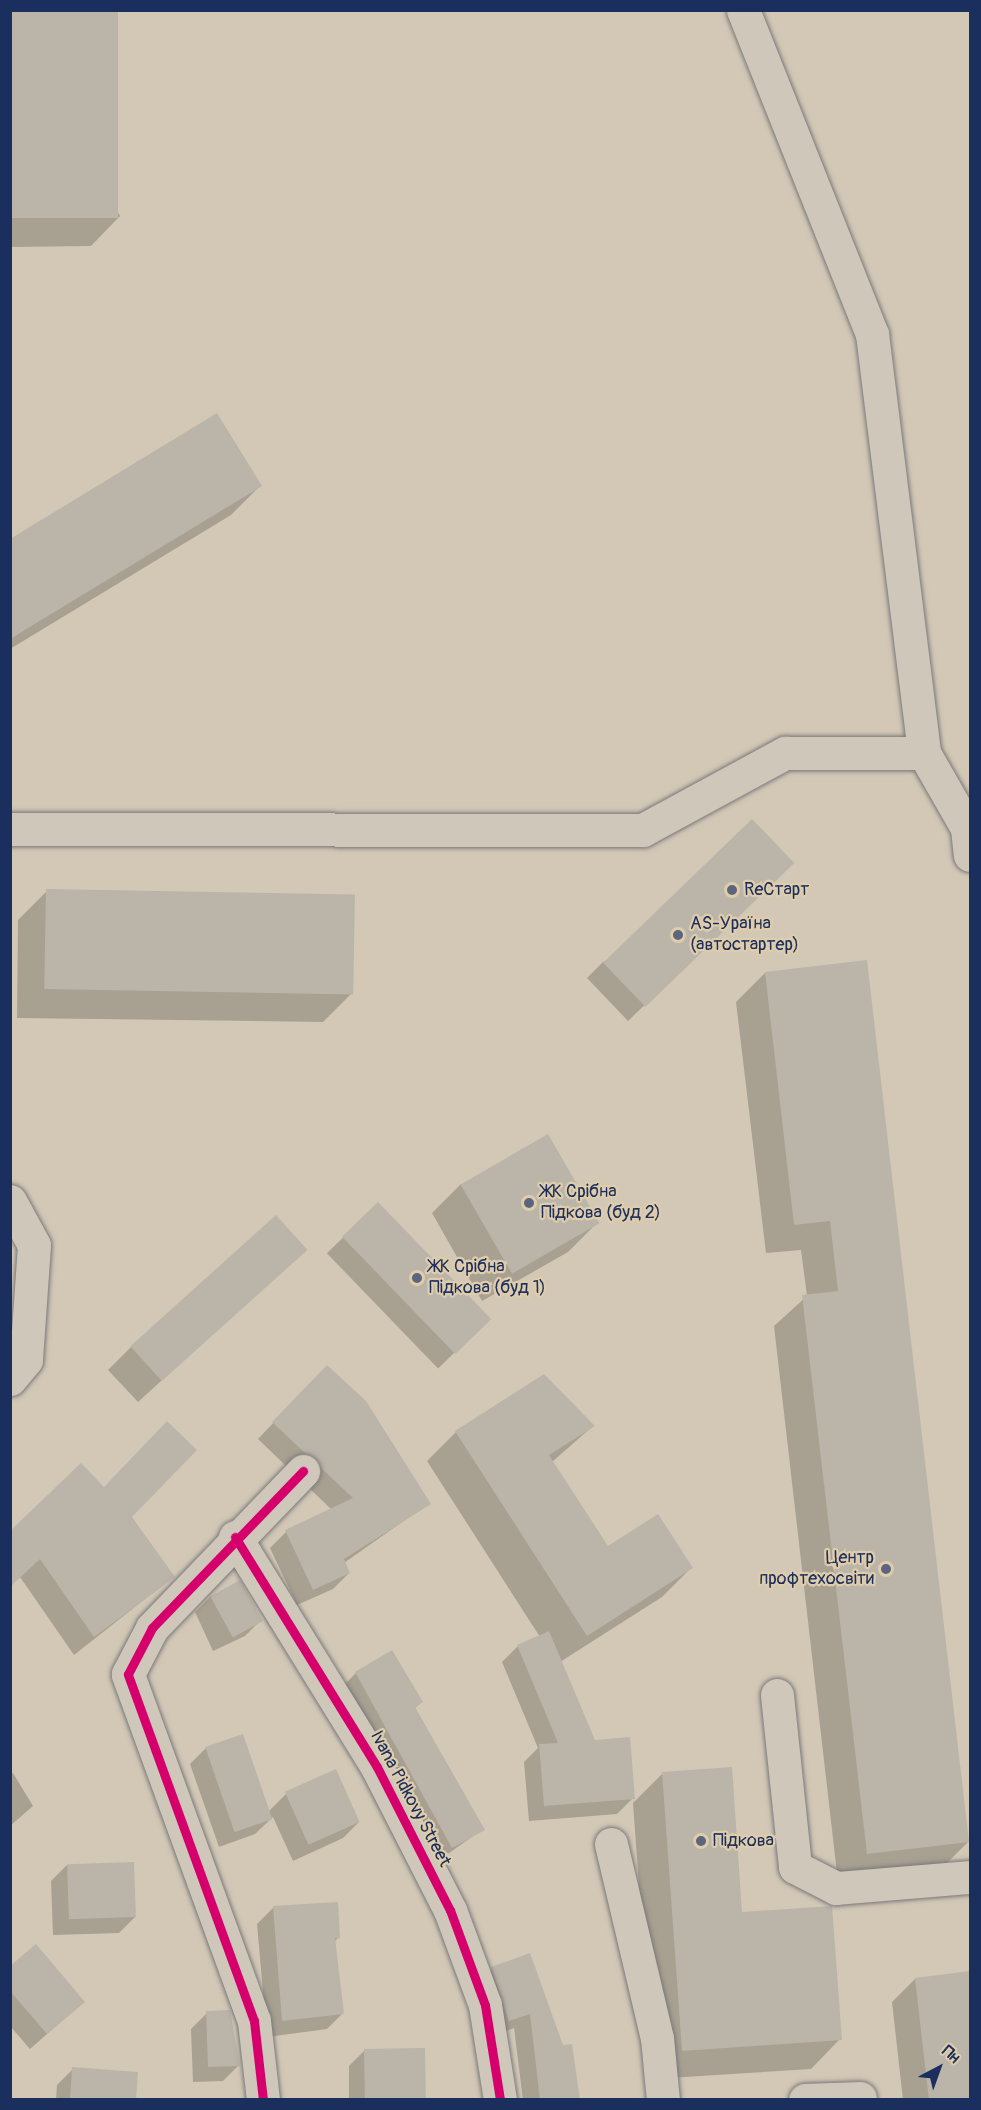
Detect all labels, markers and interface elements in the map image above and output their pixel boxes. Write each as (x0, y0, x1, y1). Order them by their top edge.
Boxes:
place label: ReСтарт (744, 879, 809, 901)
marker: ReСтарт (725, 883, 739, 897)
place label: AS-Ураїна (автостартер) (690, 914, 799, 956)
marker: AS-Ураїна (автостартер) (671, 928, 685, 942)
place label: ЖК Срібна Підкова (буд 2) (541, 1182, 661, 1224)
marker: ЖК Срібна Підкова (буд 2) (522, 1196, 536, 1210)
place label: ЖК Срібна Підкова (буд 1) (429, 1257, 546, 1300)
marker: ЖК Срібна Підкова (буд 1) (410, 1271, 424, 1285)
place label: Центр профтехосвіти (759, 1548, 874, 1590)
marker: Центр профтехосвіти (879, 1562, 893, 1576)
street label: Ivana Pidkovy Street (365, 1727, 455, 1871)
place label: Підкова (713, 1830, 774, 1852)
marker: Підкова (694, 1834, 708, 1848)
north arrow (909, 2038, 969, 2098)
text: Пн (938, 2041, 964, 2068)

